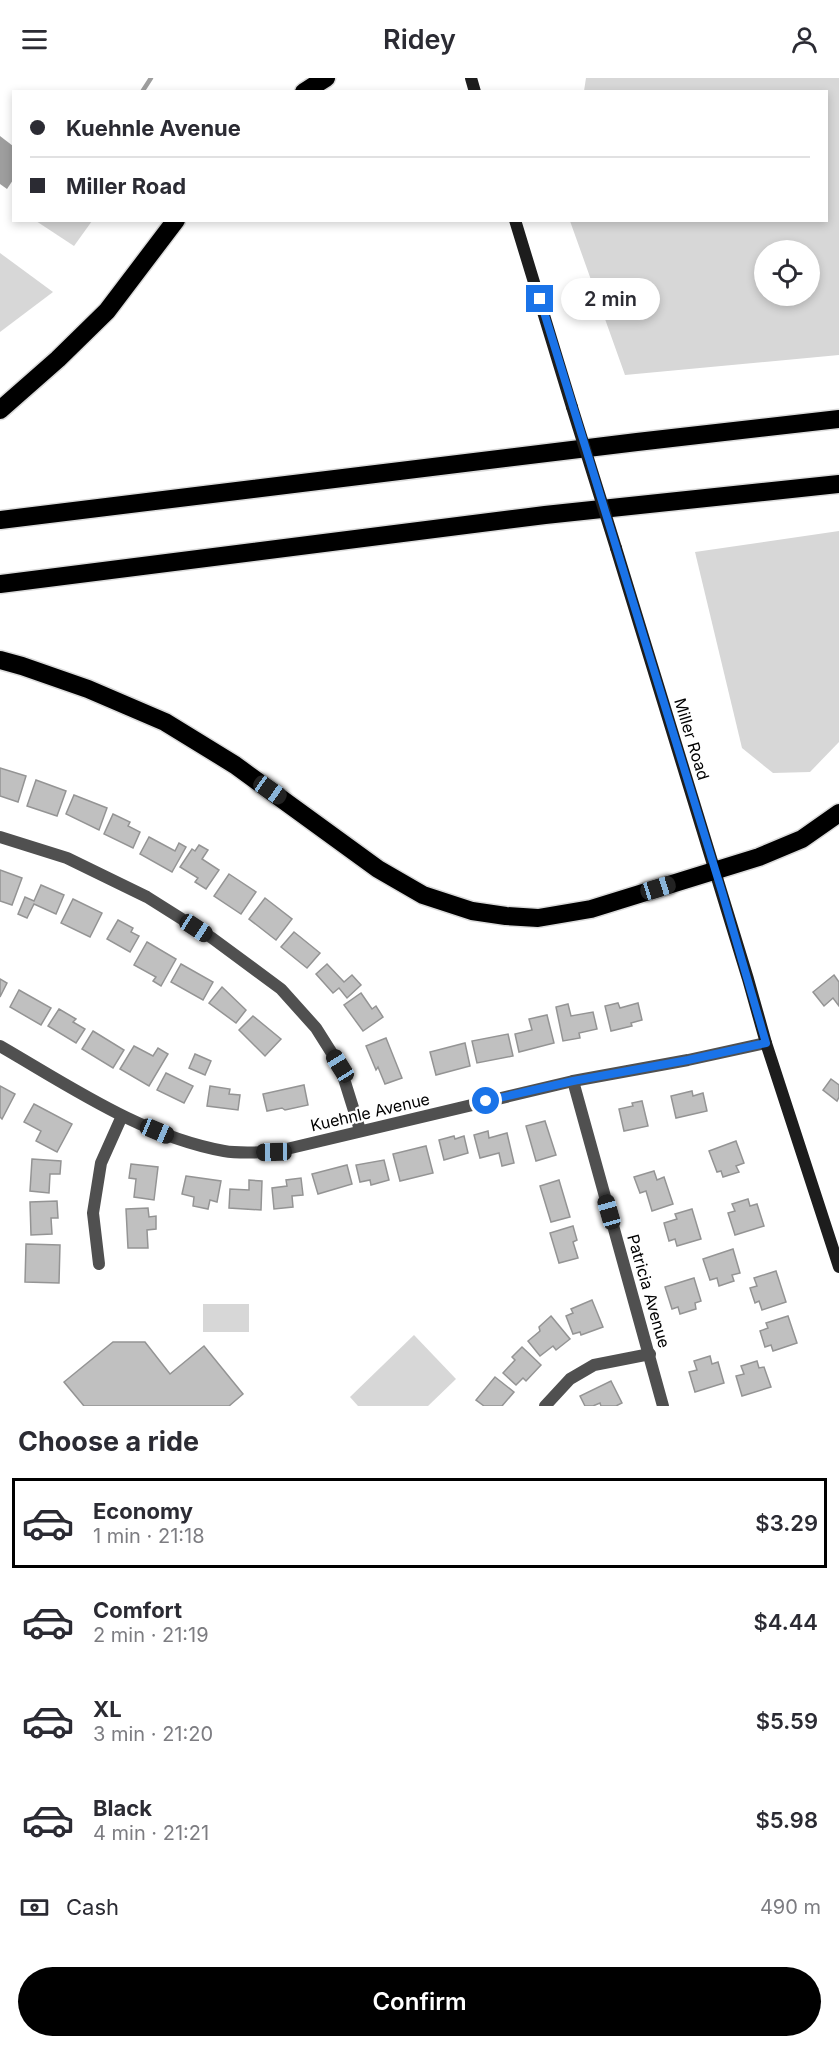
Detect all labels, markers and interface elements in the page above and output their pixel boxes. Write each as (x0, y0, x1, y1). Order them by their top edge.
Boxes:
icon: menu (18, 23, 51, 56)
text: Ridey (383, 23, 456, 56)
icon: person (788, 23, 821, 56)
text: Kuehnle Avenue (66, 115, 241, 141)
text: Miller Road (66, 173, 186, 199)
map controls (754, 240, 820, 306)
button: locate (754, 240, 820, 306)
callout: 2 min (561, 278, 660, 320)
route end (526, 285, 553, 312)
text: 2 min (584, 287, 637, 311)
street label: Miller Road (670, 696, 714, 782)
car (250, 772, 290, 808)
car (638, 874, 678, 902)
car (176, 911, 216, 945)
car (323, 1046, 357, 1086)
route start (472, 1087, 499, 1114)
street label: Kuehnle Avenue (308, 1089, 432, 1135)
car (137, 1116, 177, 1146)
car (256, 1143, 292, 1161)
car (595, 1192, 623, 1232)
street label: Patricia Avenue (623, 1232, 675, 1350)
text: Choose a ride (18, 1425, 199, 1458)
icon: car (21, 1496, 75, 1550)
text: Economy (93, 1498, 193, 1524)
text: $3.29 (755, 1510, 818, 1536)
text: 1 min · 21:18 (93, 1524, 205, 1548)
icon: car (21, 1595, 75, 1649)
text: Comfort (93, 1597, 182, 1623)
text: $4.44 (753, 1609, 818, 1635)
text: 2 min · 21:19 (93, 1623, 209, 1647)
icon: car (21, 1694, 75, 1748)
text: XL (93, 1696, 122, 1722)
text: $5.59 (756, 1708, 818, 1734)
text: 3 min · 21:20 (93, 1722, 213, 1746)
icon: car (21, 1793, 75, 1847)
text: Black (93, 1795, 152, 1821)
text: $5.98 (755, 1807, 818, 1833)
text: 4 min · 21:21 (93, 1821, 209, 1845)
icon: cash (18, 1891, 51, 1924)
text: Cash (66, 1894, 119, 1920)
text: 490 m (760, 1895, 821, 1919)
button: Confirm (18, 1967, 821, 2036)

